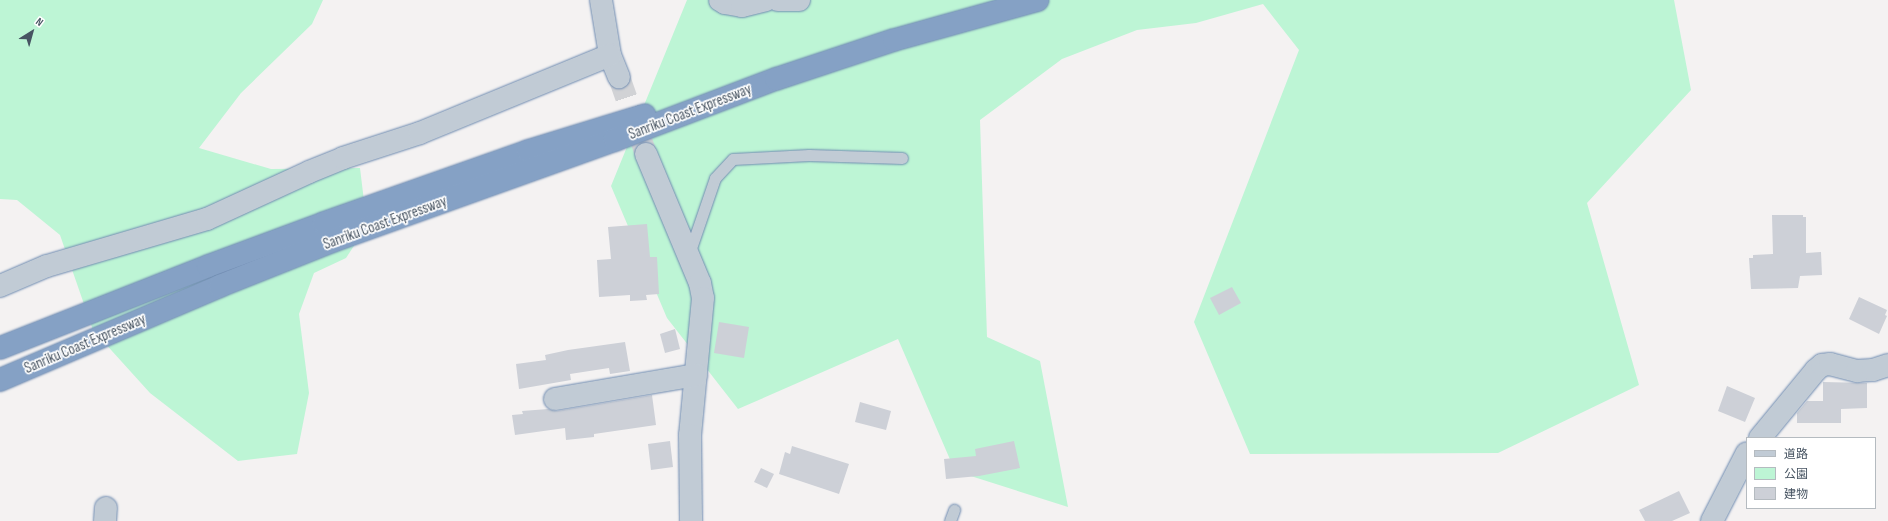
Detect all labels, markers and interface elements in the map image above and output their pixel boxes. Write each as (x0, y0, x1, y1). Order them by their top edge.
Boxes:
north arrow (12, 12, 52, 52)
text: N (33, 15, 46, 29)
street label: Sanriku Coast Expressway (626, 80, 754, 144)
street label: Sanriku Coast Expressway (321, 192, 449, 254)
street label: Sanriku Coast Expressway (22, 310, 148, 378)
legend (1746, 437, 1876, 509)
text: 道路 (1784, 447, 1808, 462)
text: 公園 (1784, 467, 1808, 482)
text: 建物 (1784, 487, 1808, 502)

